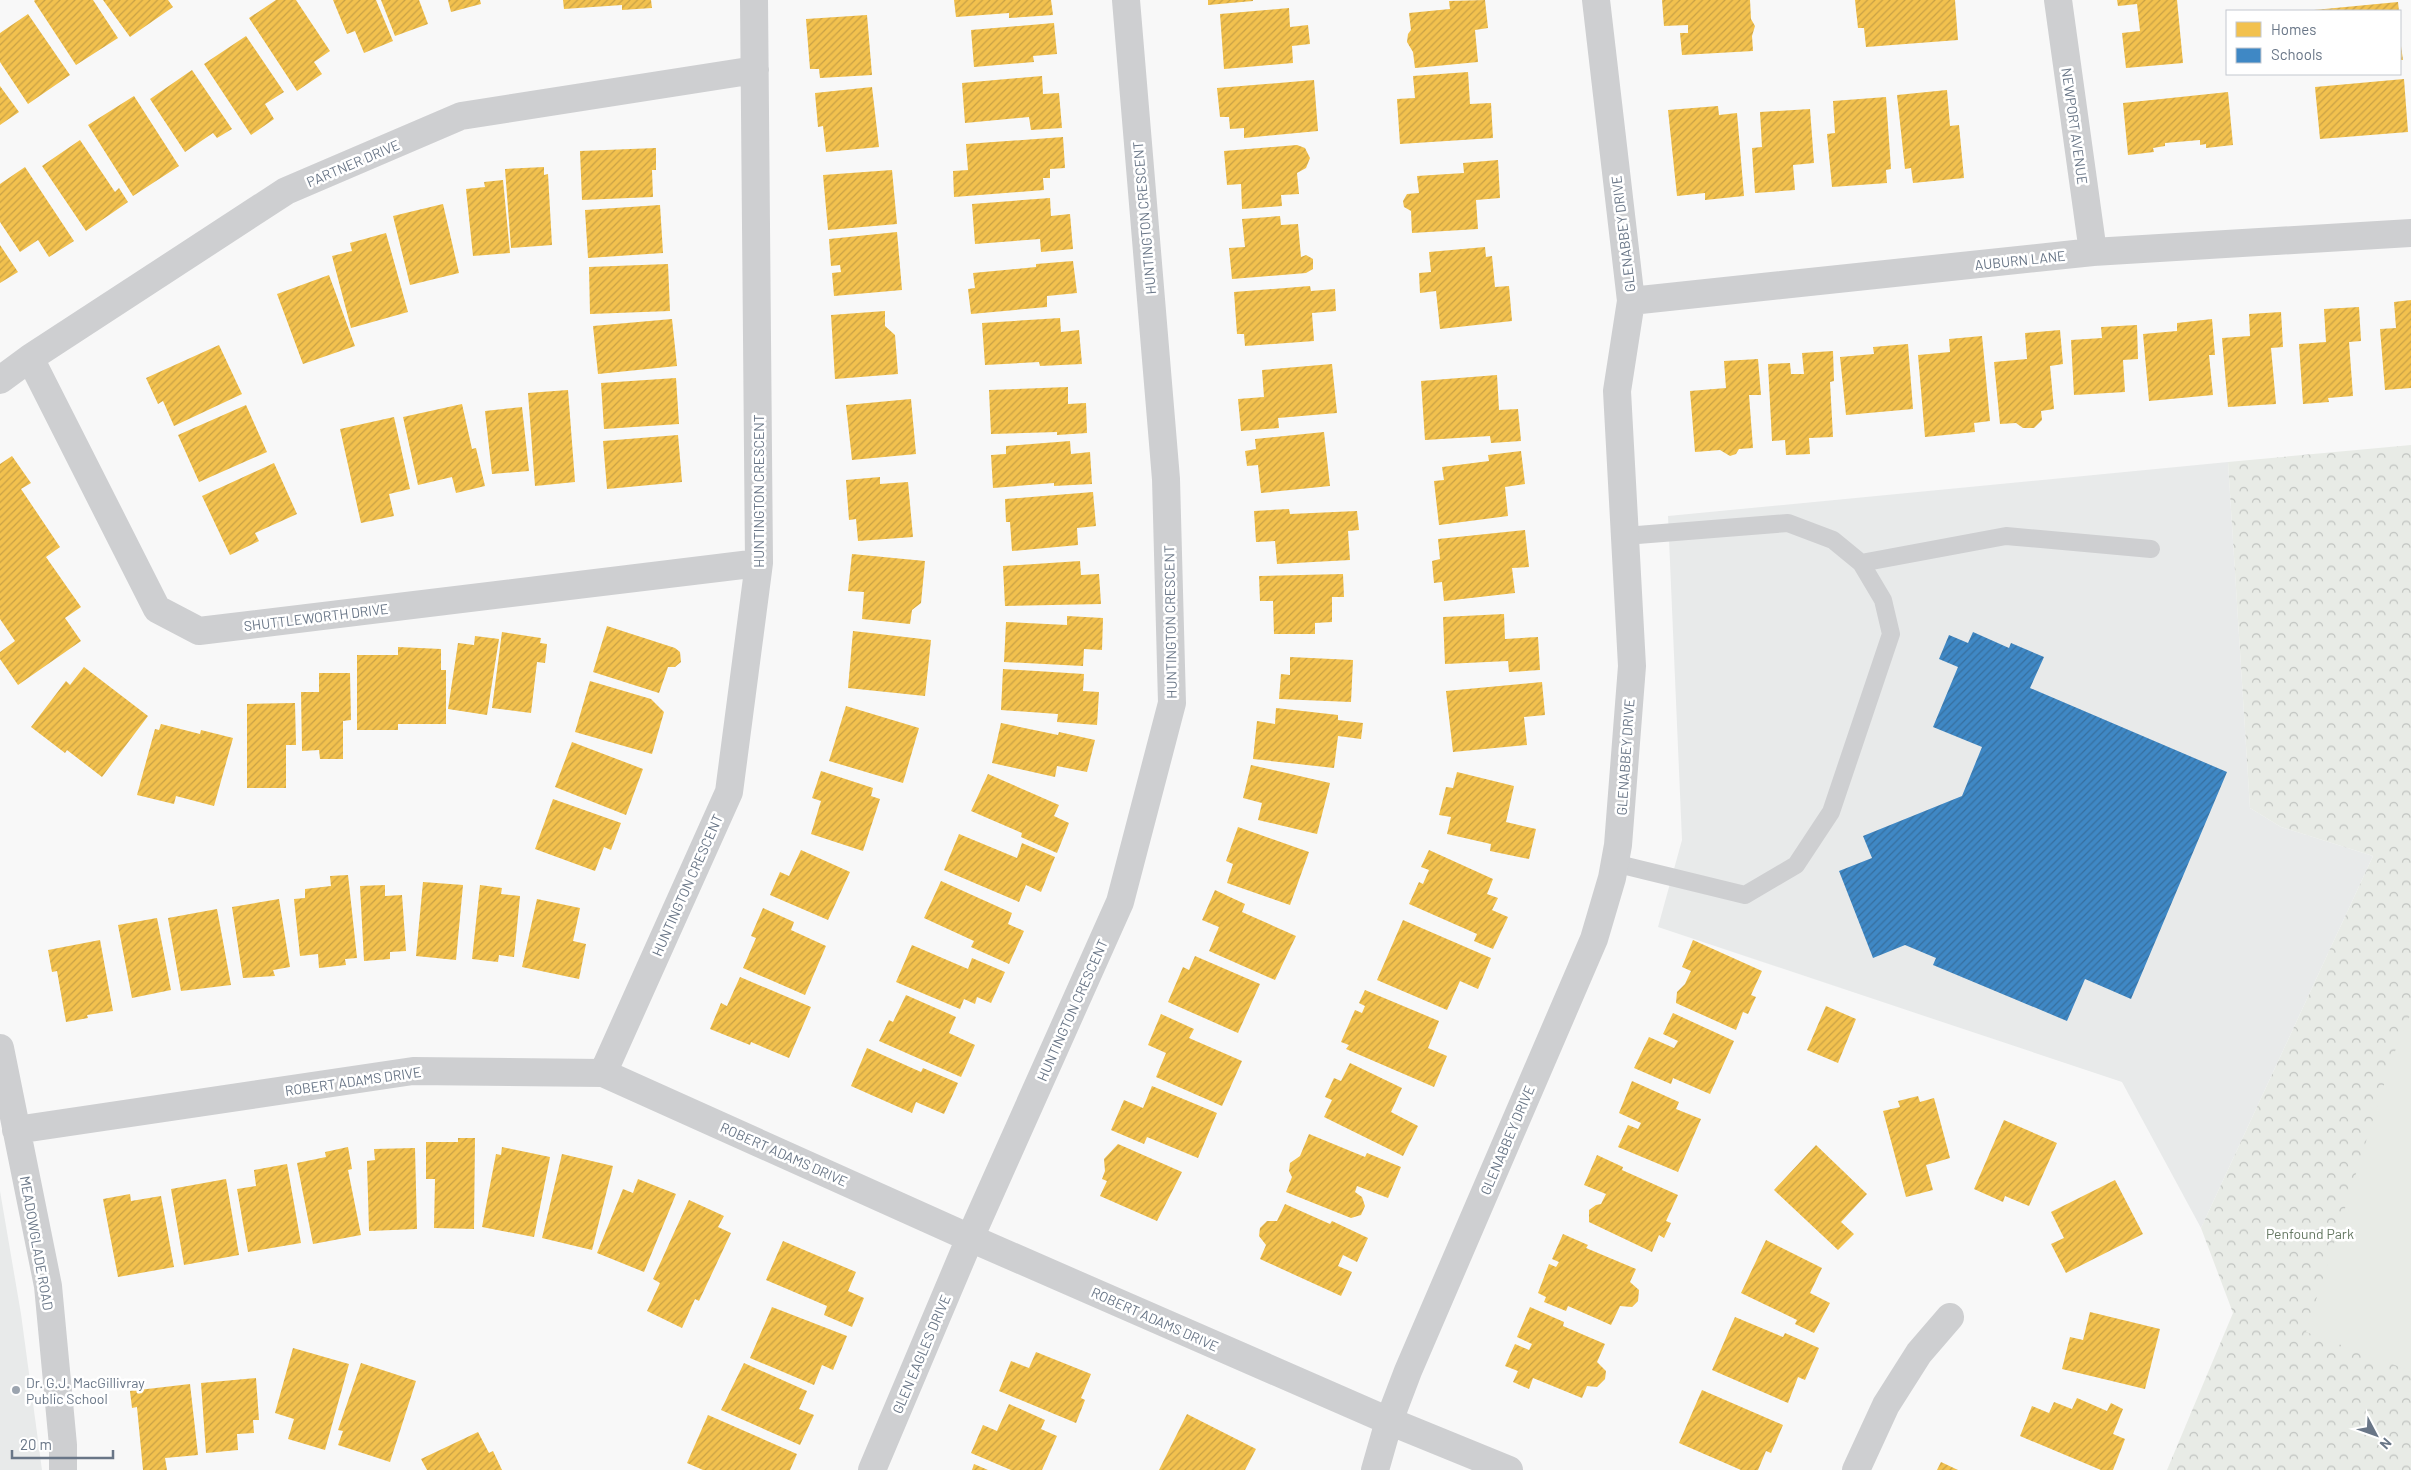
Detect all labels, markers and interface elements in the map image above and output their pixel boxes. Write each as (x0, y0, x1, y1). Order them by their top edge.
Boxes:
legend (2226, 10, 2401, 75)
text: Homes (2271, 20, 2316, 38)
text: Schools (2271, 45, 2323, 63)
street label: NEWPORT AVENUE (2058, 67, 2092, 185)
street label: PARTNER DRIVE (304, 136, 402, 190)
street label: HUNTINGTON CRESCENT (1129, 141, 1159, 295)
street label: GLENABBEY DRIVE (1607, 175, 1639, 293)
street label: AUBURN LANE (1974, 247, 2066, 273)
street label: HUNTINGTON CRESCENT (750, 414, 767, 568)
street label: HUNTINGTON CRESCENT (1160, 545, 1180, 699)
street label: SHUTTLEWORTH DRIVE (243, 600, 389, 634)
street label: GLENABBEY DRIVE (1612, 698, 1638, 816)
street label: HUNTINGTON CRESCENT (648, 811, 726, 959)
street label: HUNTINGTON CRESCENT (1033, 936, 1111, 1084)
street label: ROBERT ADAMS DRIVE (284, 1063, 422, 1099)
street label: GLENABBEY DRIVE (1476, 1083, 1538, 1197)
street label: ROBERT ADAMS DRIVE (718, 1118, 850, 1190)
street label: MEADOWGLADE ROAD (17, 1174, 57, 1312)
park label: Penfound Park (2266, 1225, 2354, 1242)
street label: ROBERT ADAMS DRIVE (1089, 1283, 1221, 1355)
street label: GLEN EAGLES DRIVE (888, 1292, 954, 1416)
place label: Dr. G.J. MacGillivray Public School (26, 1374, 145, 1407)
marker: Dr. G.J. MacGillivray Public School (10, 1384, 22, 1396)
north arrow (2351, 1410, 2401, 1460)
scale bar (12, 1428, 114, 1460)
text: 20 m (20, 1435, 52, 1453)
text: N (2377, 1435, 2396, 1453)

